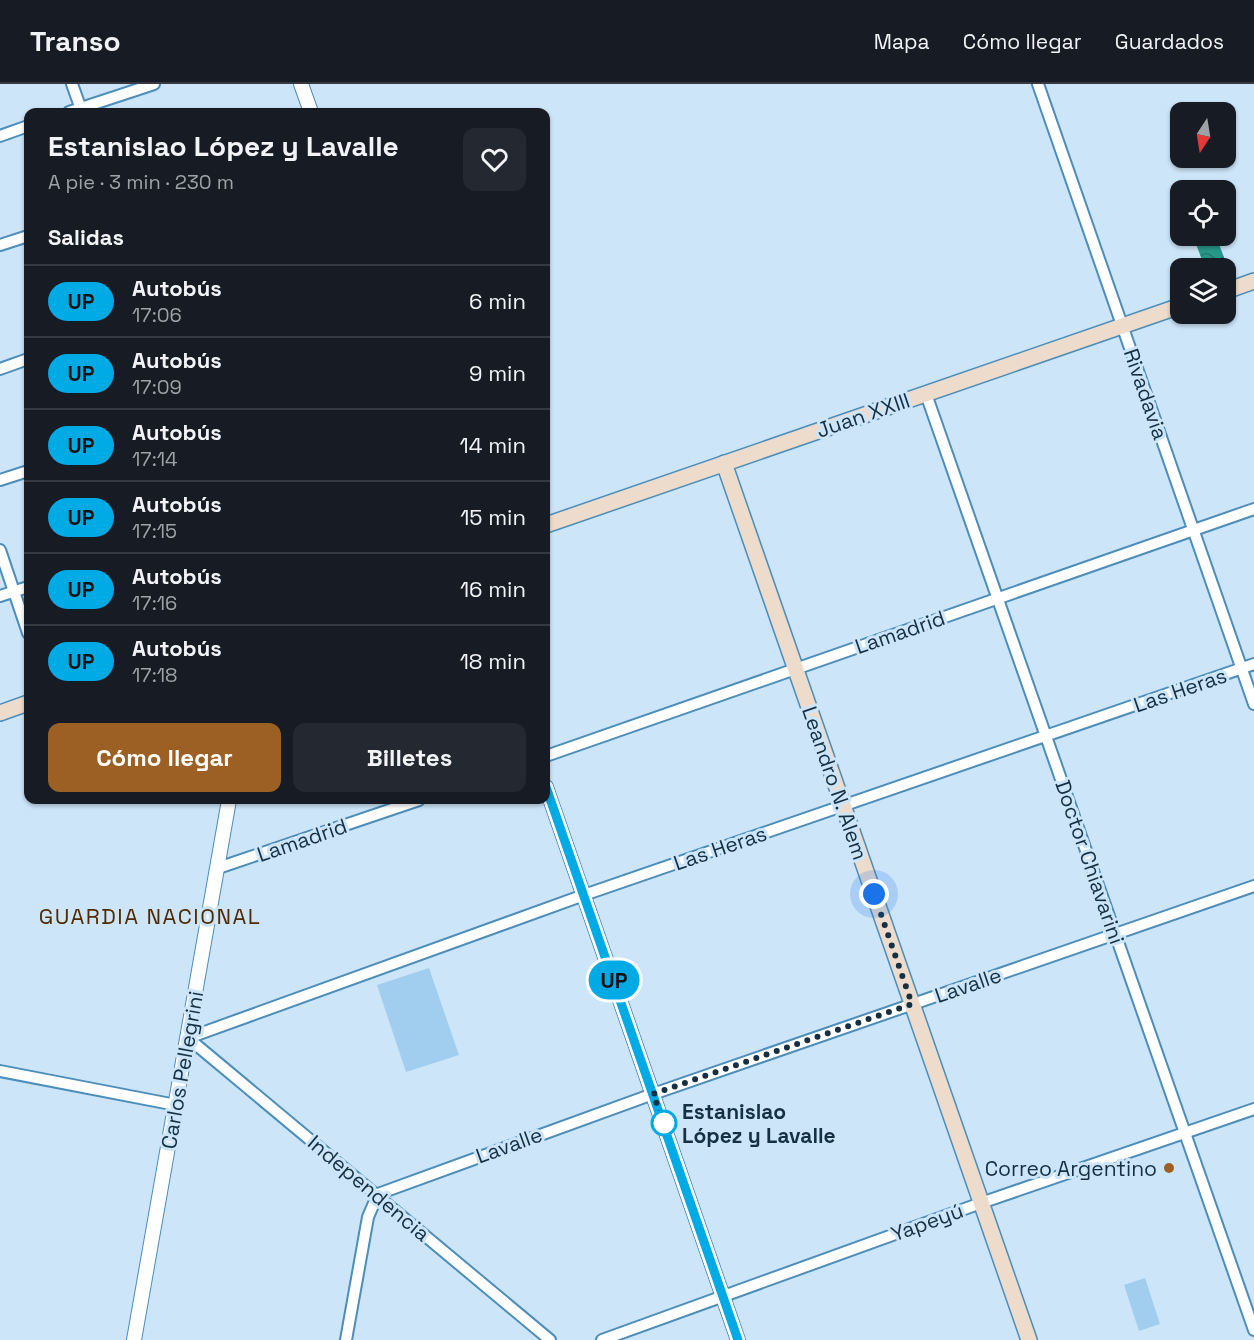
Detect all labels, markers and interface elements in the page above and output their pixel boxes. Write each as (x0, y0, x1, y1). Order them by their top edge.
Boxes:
text: Transo (30, 23, 121, 59)
text: Mapa (874, 28, 930, 55)
text: Cómo llegar (963, 28, 1082, 55)
text: Guardados (1115, 28, 1224, 55)
north arrow (1170, 102, 1236, 168)
map controls (1170, 102, 1236, 324)
text: Estanislao López y Lavalle (48, 128, 399, 164)
button: heart (463, 128, 526, 191)
text: A pie · 3 min · 230 m (48, 169, 234, 195)
button: locate (1170, 180, 1236, 246)
text: Salidas (48, 223, 124, 251)
button: layers (1170, 258, 1236, 324)
text: Autobús (132, 274, 222, 302)
text: 6 min (469, 287, 526, 315)
text: UP (68, 288, 94, 315)
text: 17:06 (132, 302, 182, 328)
street label: Rivadavia (1118, 345, 1174, 443)
text: Autobús (132, 346, 222, 374)
text: 9 min (469, 359, 526, 387)
text: UP (68, 360, 94, 387)
text: 17:09 (132, 374, 182, 400)
street label: Juan XXIII (813, 386, 913, 444)
text: Autobús (132, 418, 222, 446)
text: 14 min (460, 431, 526, 459)
text: UP (68, 432, 94, 459)
text: 17:14 (132, 446, 178, 472)
text: Autobús (132, 490, 222, 518)
text: 15 min (460, 503, 526, 531)
text: UP (68, 504, 94, 531)
text: 17:15 (132, 518, 177, 544)
text: Autobús (132, 562, 222, 590)
text: 16 min (460, 575, 526, 603)
text: UP (68, 576, 94, 603)
text: 17:16 (132, 590, 177, 616)
street label: Lamadrid (851, 604, 949, 660)
text: Autobús (132, 634, 222, 662)
text: 18 min (460, 647, 526, 675)
text: UP (68, 648, 94, 675)
street label: Las Heras (1130, 661, 1230, 719)
text: 17:18 (132, 662, 178, 688)
street label: Leandro N. Alem (796, 703, 874, 863)
button: Cómo llegar (48, 723, 281, 792)
button: Billetes (293, 723, 526, 792)
street label: Doctor Chiavarini (1049, 776, 1131, 948)
street label: Lamadrid (253, 812, 351, 868)
street label: Las Heras (670, 819, 770, 877)
your location (859, 879, 889, 909)
district label: GUARDIA NACIONAL (39, 902, 261, 930)
line badge: UP (587, 960, 641, 1000)
street label: Lavalle (931, 961, 1005, 1009)
text: UP (601, 967, 627, 994)
street label: Carlos Pellegrini (155, 989, 209, 1151)
place label: Estanislao López y Lavalle (682, 1098, 836, 1149)
marker: Estanislao López y Lavalle (651, 1110, 677, 1136)
street label: Lavalle (472, 1121, 546, 1169)
street label: Independencia (302, 1129, 436, 1247)
place label: Correo Argentino (985, 1155, 1157, 1182)
marker: Correo Argentino (1162, 1161, 1176, 1175)
street label: Yapeyú (887, 1197, 967, 1247)

